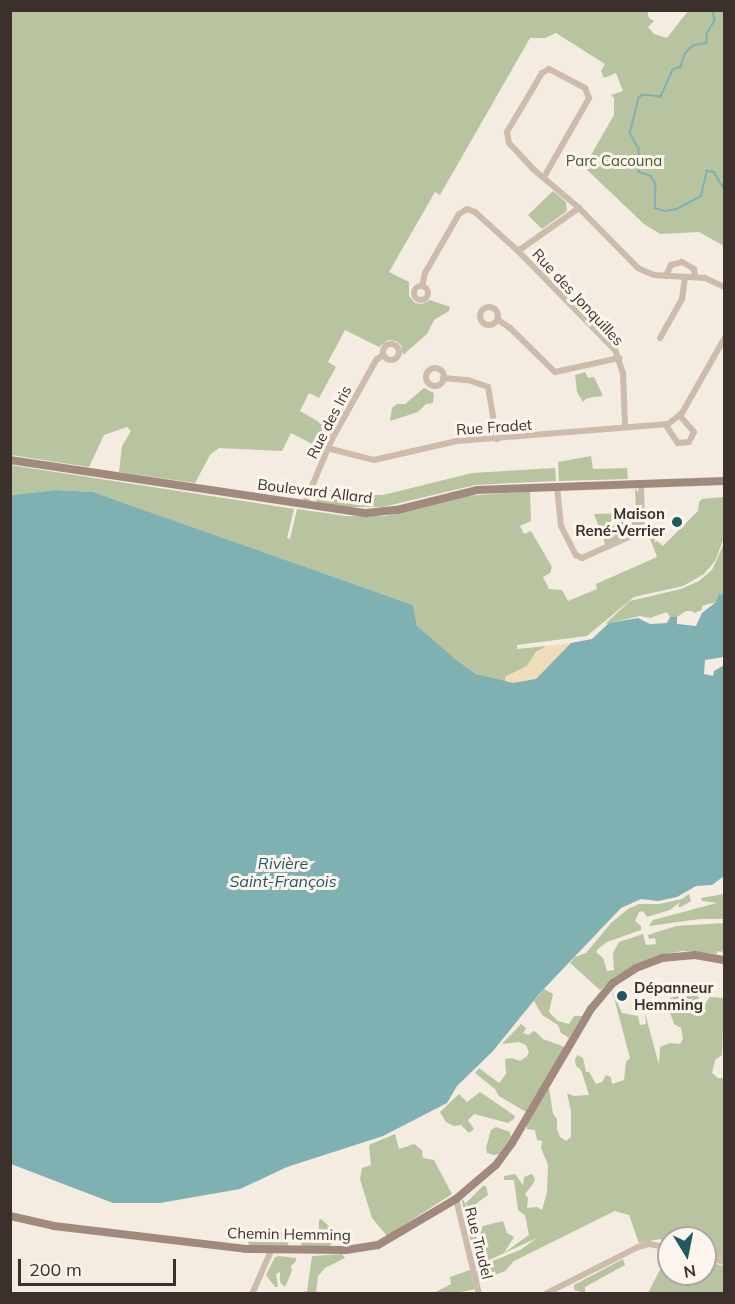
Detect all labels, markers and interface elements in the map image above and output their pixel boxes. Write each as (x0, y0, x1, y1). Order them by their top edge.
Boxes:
park label: Parc Cacouna (566, 152, 662, 170)
street label: Rue des Jonquilles (528, 245, 628, 349)
street label: Rue des Iris (303, 382, 355, 462)
street label: Rue Fradet (455, 415, 533, 439)
street label: Boulevard Allard (257, 475, 373, 507)
place label: Maison René-Verrier (575, 504, 665, 539)
marker: Maison René-Verrier (670, 515, 684, 529)
water label: Rivière Saint-François (229, 853, 337, 891)
place label: Dépanneur Hemming (634, 978, 713, 1013)
marker: Dépanneur Hemming (615, 989, 629, 1003)
street label: Rue Trudel (461, 1205, 497, 1281)
street label: Chemin Hemming (227, 1224, 351, 1244)
north arrow (657, 1226, 717, 1286)
scale bar (21, 1247, 178, 1285)
text: 200 m (29, 1258, 82, 1281)
text: N (682, 1261, 697, 1283)

